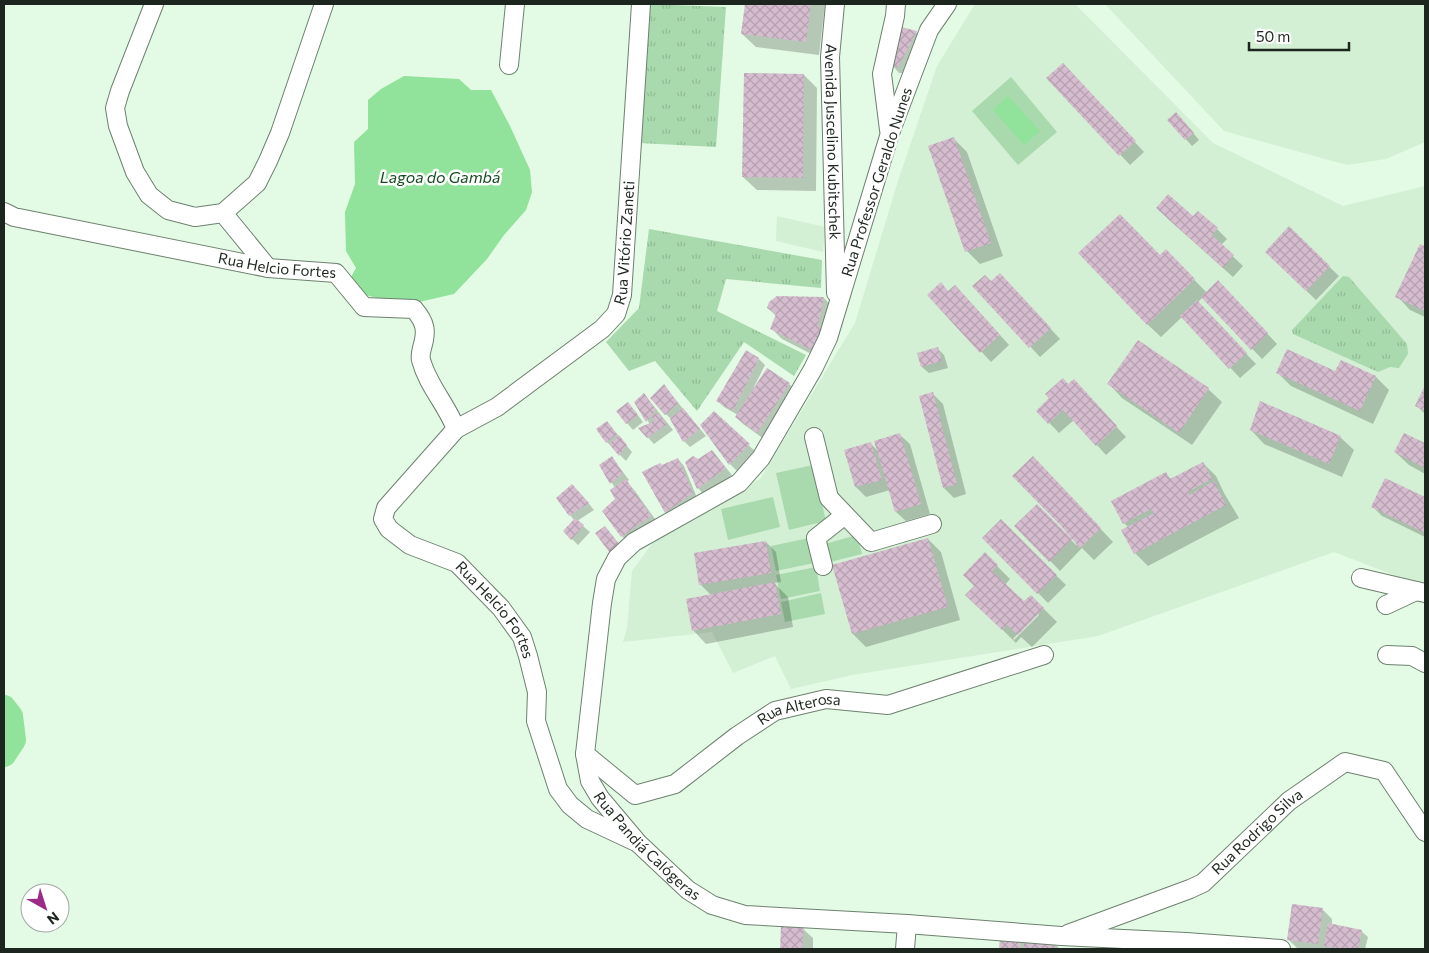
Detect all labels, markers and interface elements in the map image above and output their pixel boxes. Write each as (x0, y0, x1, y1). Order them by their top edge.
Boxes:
scale bar (1249, 20, 1349, 52)
text: 50 m (1256, 27, 1290, 45)
street label: Avenida Juscelino Kubitschek (822, 43, 845, 240)
street label: Rua Professor Geraldo Nunes (837, 85, 915, 279)
water label: Lagoa do Gambá (380, 167, 501, 186)
street label: Rua Vitório Zaneti (609, 180, 637, 307)
street label: Rua Helcio Fortes (217, 248, 337, 281)
street label: Rua Helcio Fortes (452, 557, 538, 661)
street label: Rua Alterosa (753, 689, 842, 728)
street label: Rua Rodrigo Silva (1207, 784, 1306, 878)
street label: Rua Pandiá Calógeras (590, 788, 704, 904)
north arrow (20, 883, 70, 933)
text: N (44, 909, 63, 928)

